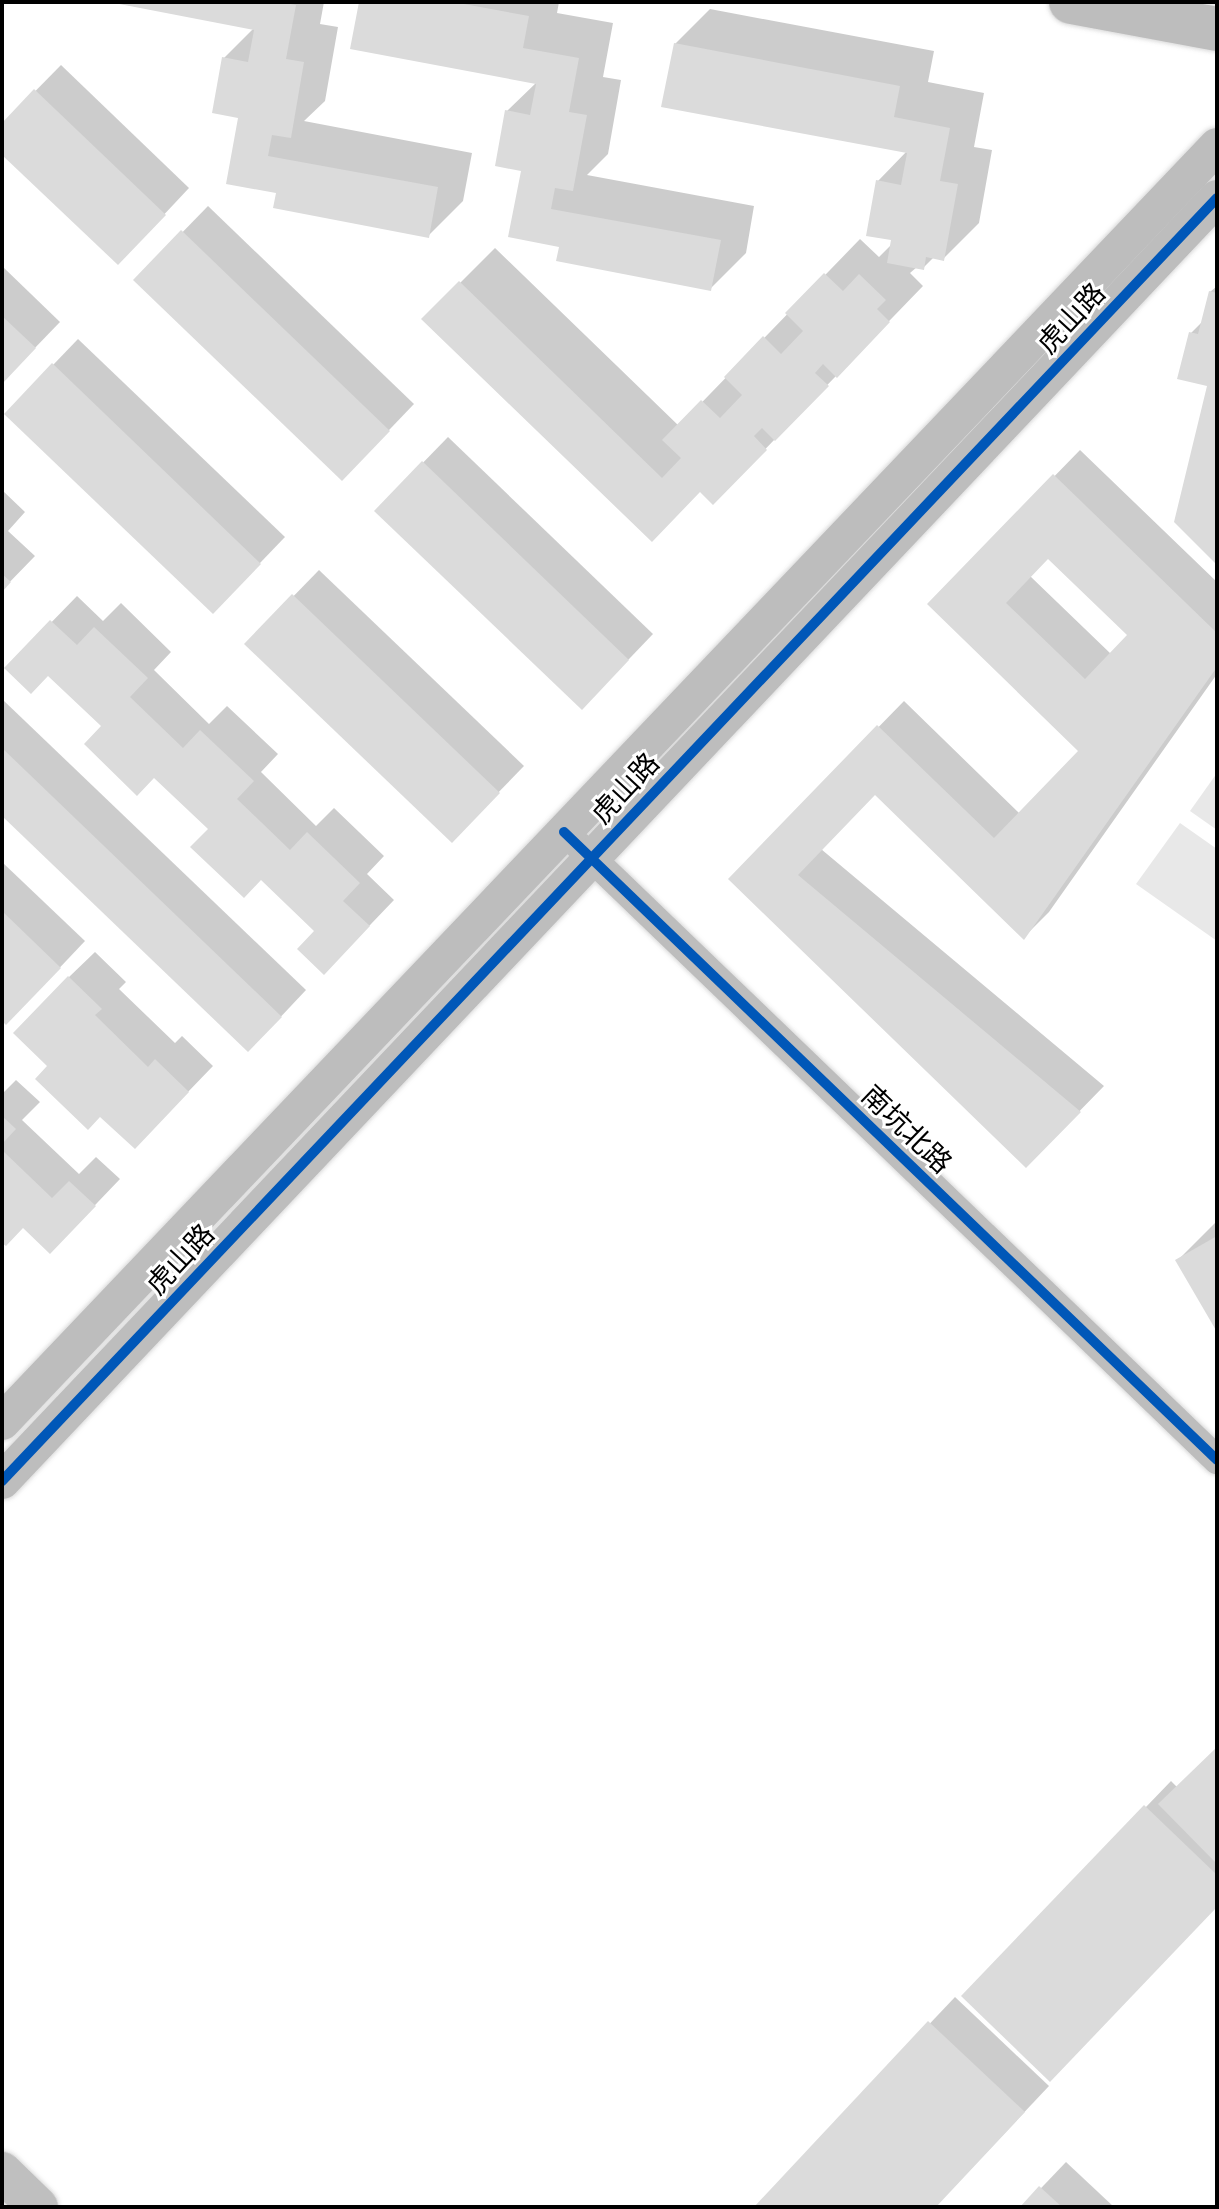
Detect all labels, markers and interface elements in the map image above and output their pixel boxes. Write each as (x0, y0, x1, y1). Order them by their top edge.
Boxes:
street label: 虎山路 (1030, 276, 1112, 360)
street label: 虎山路 (584, 746, 666, 830)
street label: 南坑北路 (855, 1078, 959, 1180)
street label: 虎山路 (139, 1217, 221, 1301)

